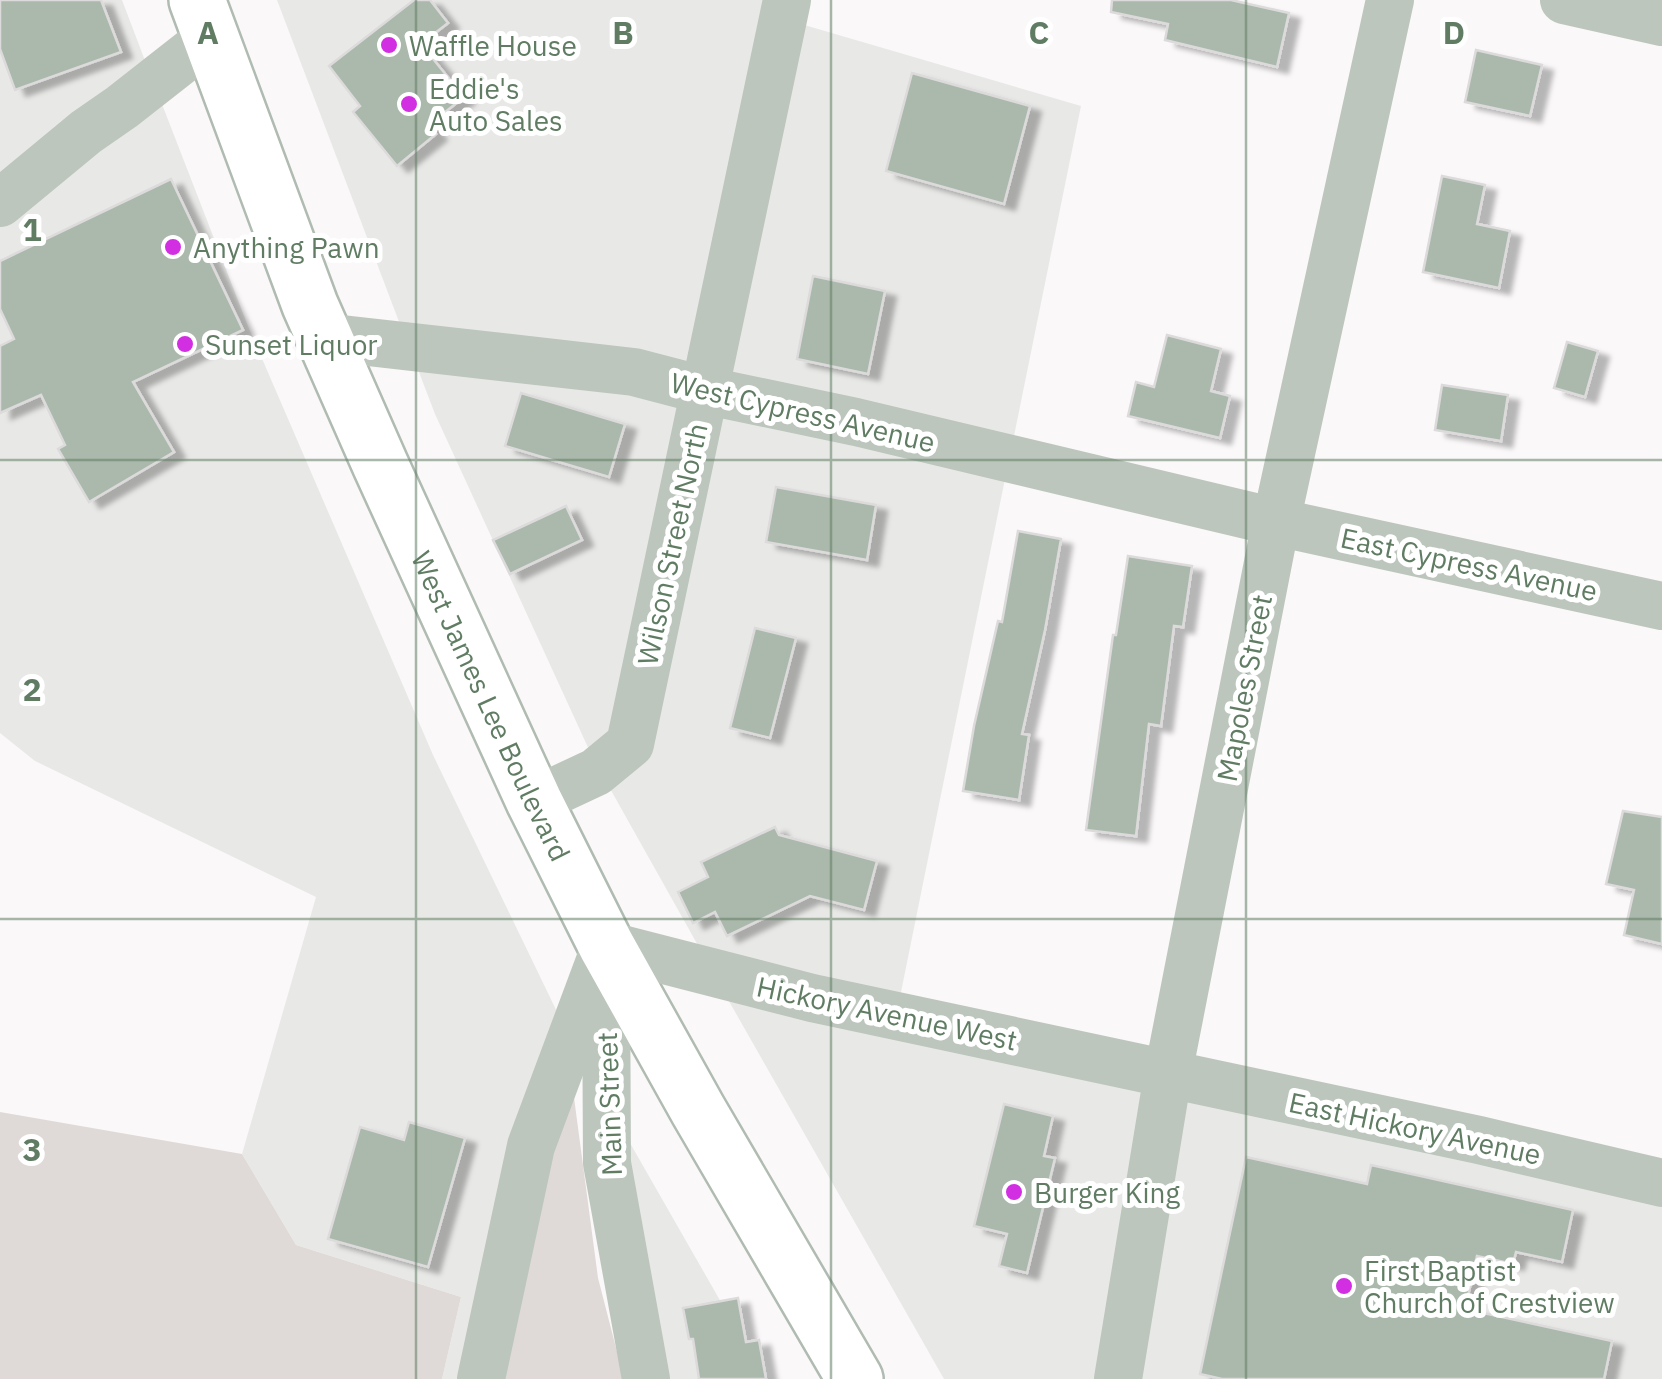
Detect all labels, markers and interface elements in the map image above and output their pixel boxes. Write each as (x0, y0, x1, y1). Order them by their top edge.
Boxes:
text: A (197, 11, 219, 53)
text: B (612, 11, 634, 53)
text: C (1029, 11, 1049, 53)
text: D (1443, 11, 1465, 53)
place label: Waffle House (409, 27, 577, 64)
marker: Waffle House (378, 34, 400, 56)
place label: Eddie's Auto Sales (429, 70, 563, 139)
marker: Eddie's Auto Sales (398, 93, 420, 115)
text: 1 (22, 208, 42, 250)
place label: Anything Pawn (193, 229, 380, 266)
marker: Anything Pawn (162, 236, 184, 258)
place label: Sunset Liquor (205, 326, 378, 363)
marker: Sunset Liquor (174, 333, 196, 355)
street label: West Cypress Avenue (667, 364, 939, 460)
street label: Wilson Street North (628, 420, 716, 668)
street label: East Cypress Avenue (1337, 519, 1601, 609)
street label: West James Lee Boulevard (404, 545, 579, 867)
street label: Mapoles Street (1208, 591, 1280, 785)
text: 2 (22, 668, 42, 710)
street label: Hickory Avenue West (753, 967, 1021, 1059)
street label: Main Street (588, 1031, 630, 1177)
street label: East Hickory Avenue (1286, 1083, 1544, 1173)
text: 3 (22, 1128, 42, 1170)
place label: Burger King (1034, 1174, 1180, 1211)
marker: Burger King (1003, 1181, 1025, 1203)
place label: First Baptist Church of Crestview (1364, 1252, 1615, 1321)
marker: First Baptist Church of Crestview (1333, 1275, 1355, 1297)

